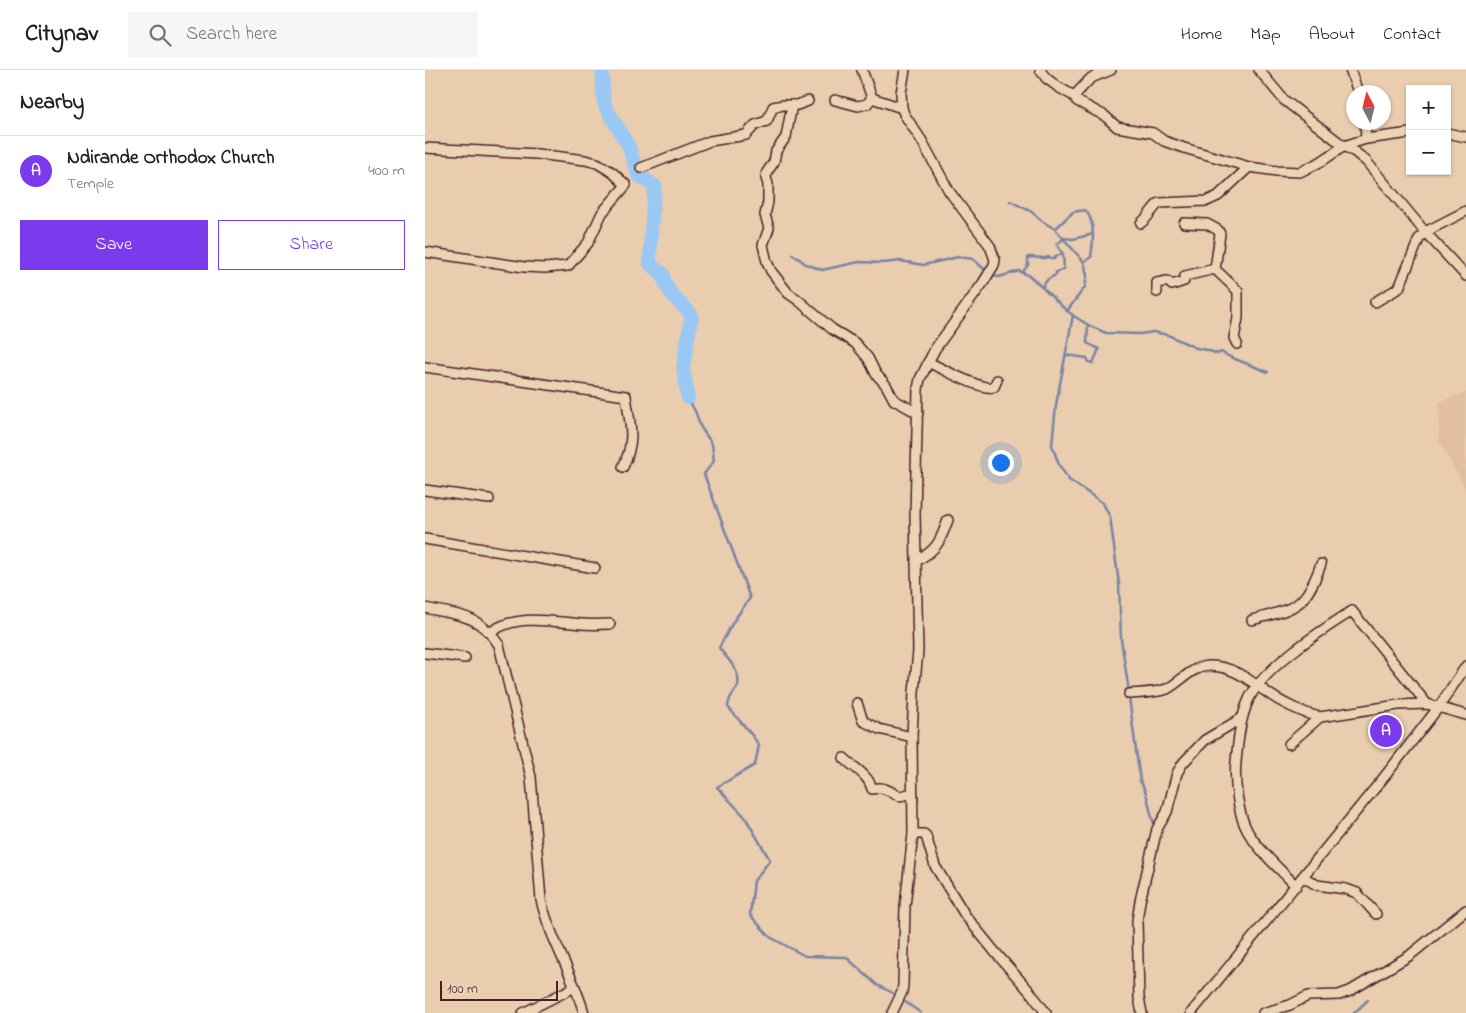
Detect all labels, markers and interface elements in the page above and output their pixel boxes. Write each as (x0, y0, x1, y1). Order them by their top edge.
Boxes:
search box (128, 12, 478, 57)
text: Citynav (25, 17, 98, 52)
icon: search (146, 21, 174, 49)
text: Search here (186, 21, 277, 48)
text: Home (1181, 22, 1222, 48)
text: Map (1250, 22, 1281, 48)
text: About (1309, 22, 1355, 48)
text: Contact (1383, 22, 1441, 48)
north arrow (1346, 85, 1391, 130)
map controls (1406, 85, 1451, 175)
button: + (1406, 85, 1451, 130)
text: Nearby (20, 88, 84, 118)
button: − (1406, 130, 1451, 175)
text: Ndirande Orthodox Church (67, 145, 274, 172)
text: A (31, 159, 41, 183)
text: 400 m (368, 159, 405, 183)
text: Temple (67, 172, 114, 196)
button: Save (20, 220, 208, 270)
button: Share (218, 220, 405, 270)
your location (988, 450, 1014, 476)
pin: A (1370, 712, 1402, 750)
scale bar (440, 978, 557, 1001)
text: 100 m (447, 979, 478, 1000)

